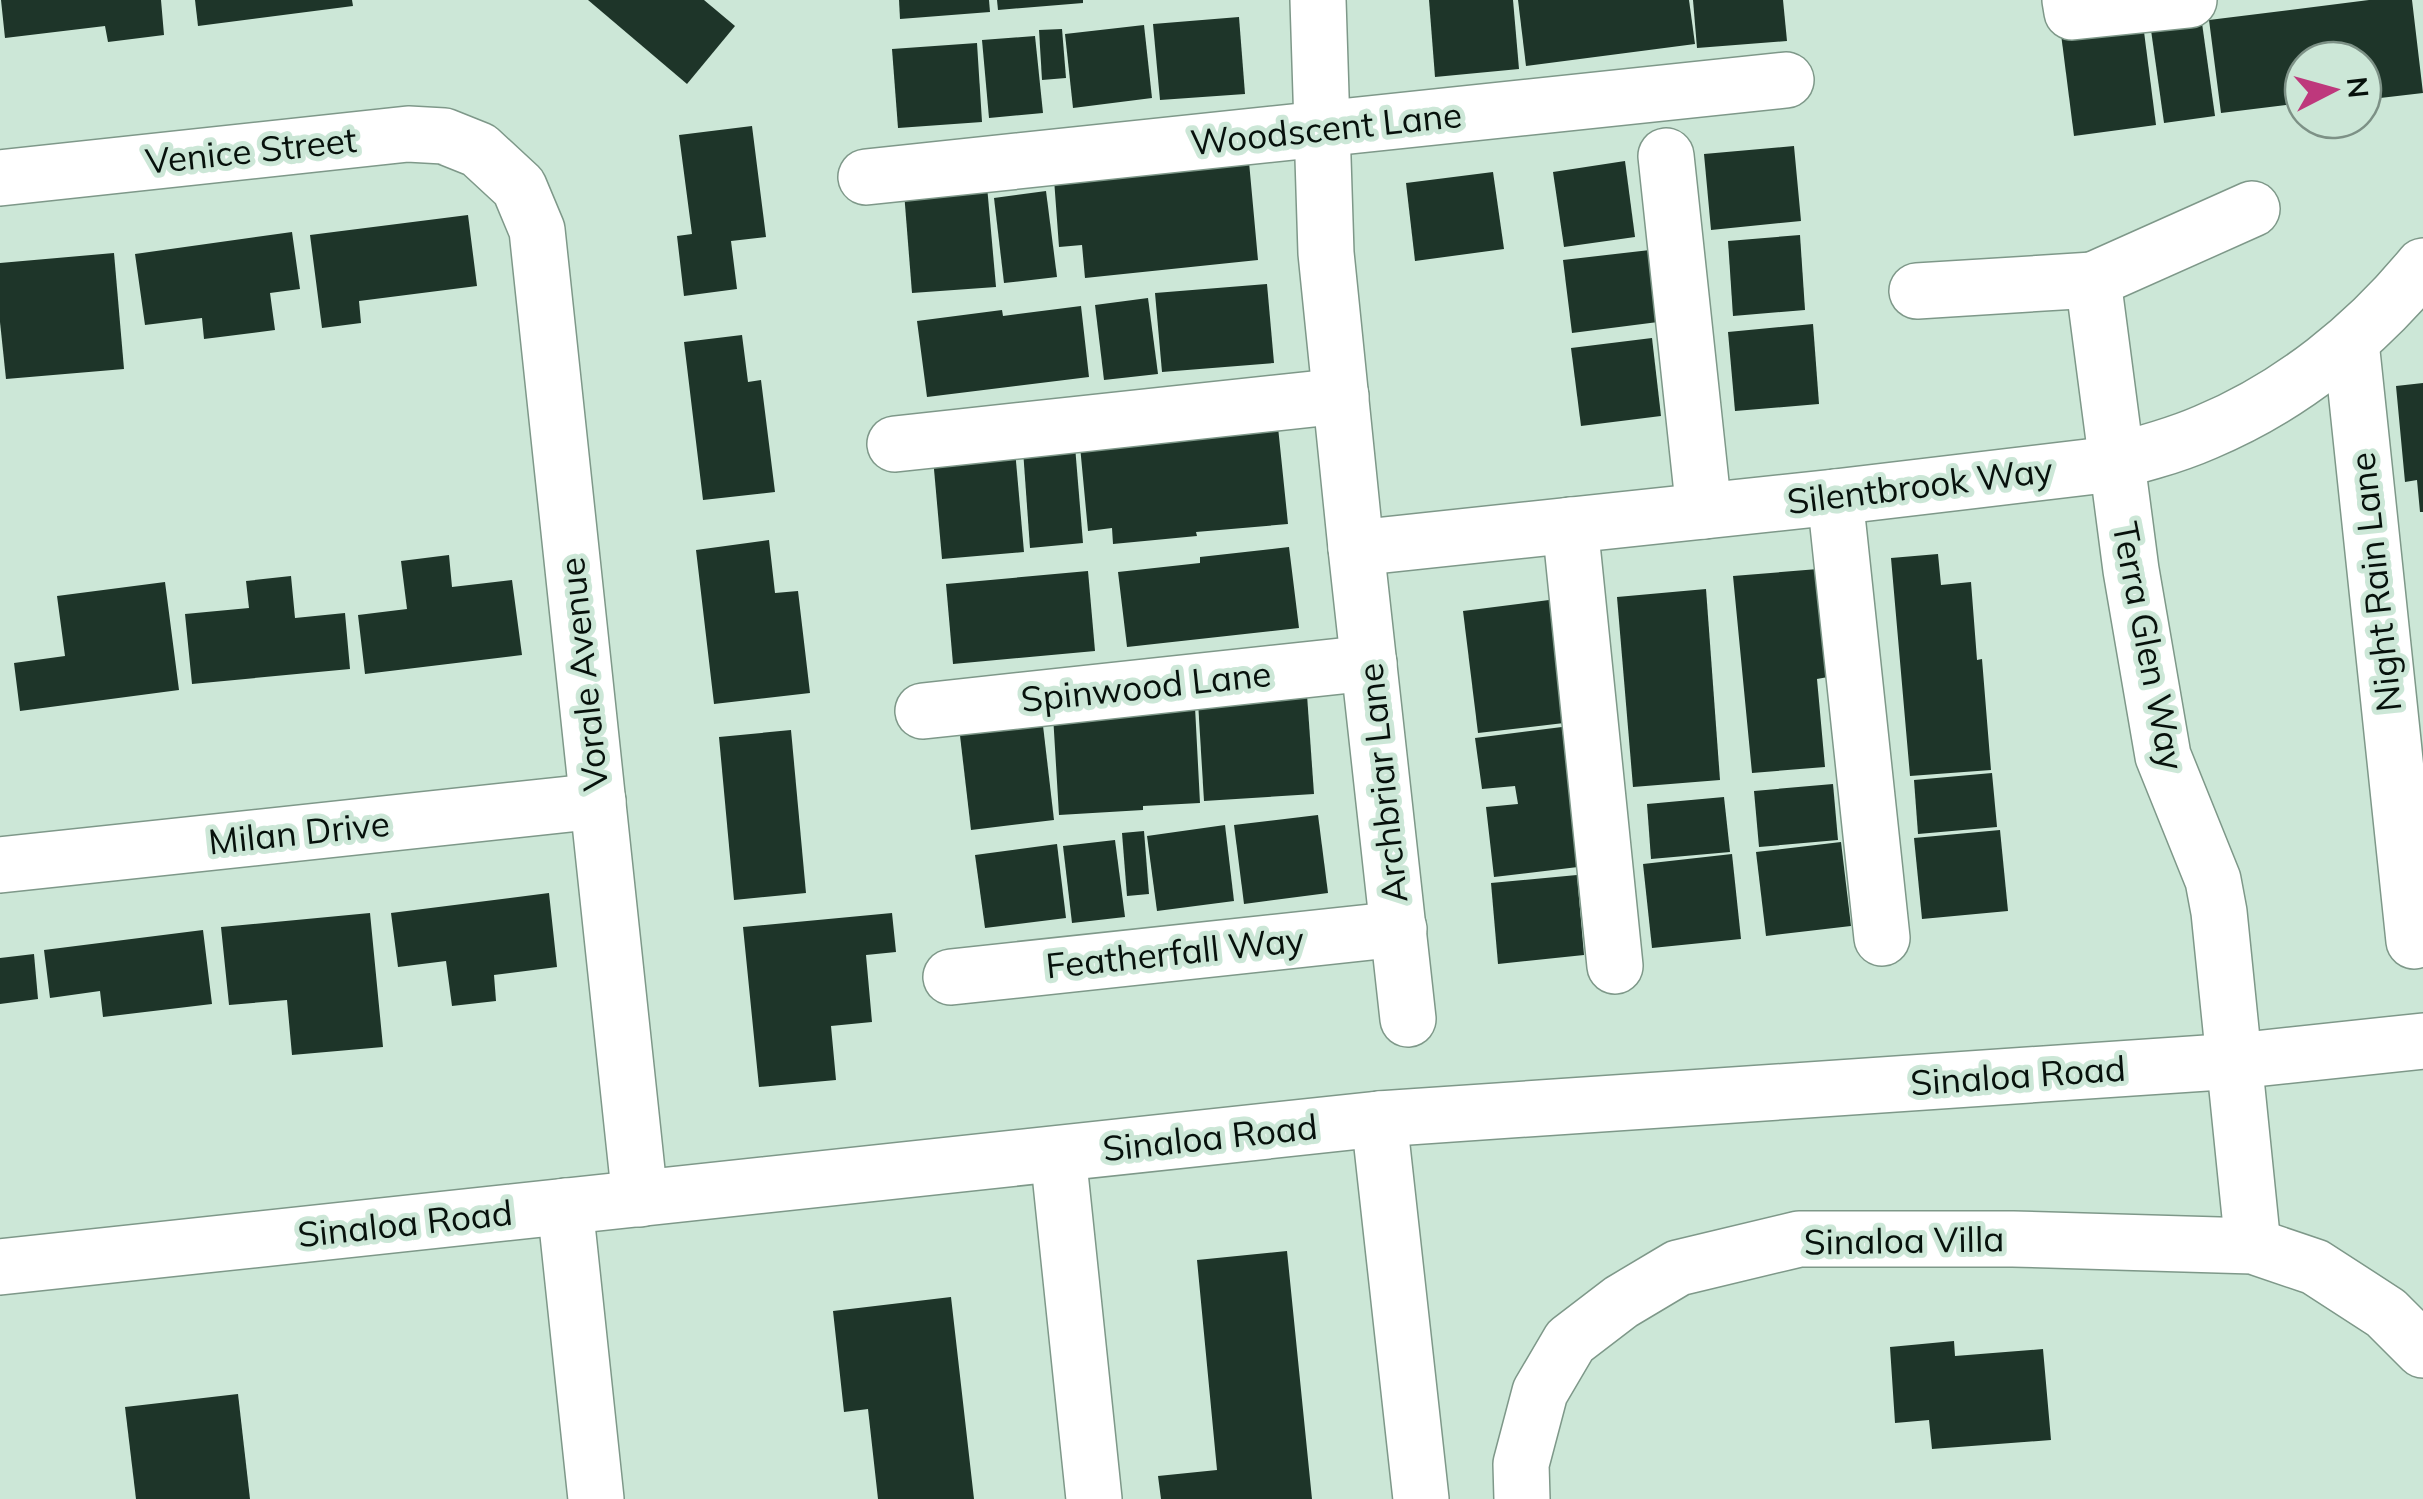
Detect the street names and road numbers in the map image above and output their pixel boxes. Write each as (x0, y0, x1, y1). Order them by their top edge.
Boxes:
street label: Woodscent Lane (1188, 92, 1464, 164)
street label: Venice Street (143, 117, 359, 183)
street label: Silentbrook Way (1785, 447, 2056, 523)
street label: Night Rain Lane (2340, 450, 2410, 714)
street label: Terra Glen Way (2103, 518, 2195, 774)
street label: Vorale Avenue (549, 555, 617, 793)
street label: Spinwood Lane (1019, 651, 1273, 721)
street label: Archbriar Lane (1348, 661, 1416, 905)
street label: Milan Drive (206, 801, 392, 863)
street label: Featherfall Way (1044, 917, 1307, 987)
street label: Sinaloa Road (1909, 1046, 2127, 1104)
street label: Sinaloa Road (1100, 1104, 1320, 1170)
street label: Sinaloa Road (295, 1190, 515, 1256)
street label: Sinaloa Villa (1803, 1216, 2005, 1264)

